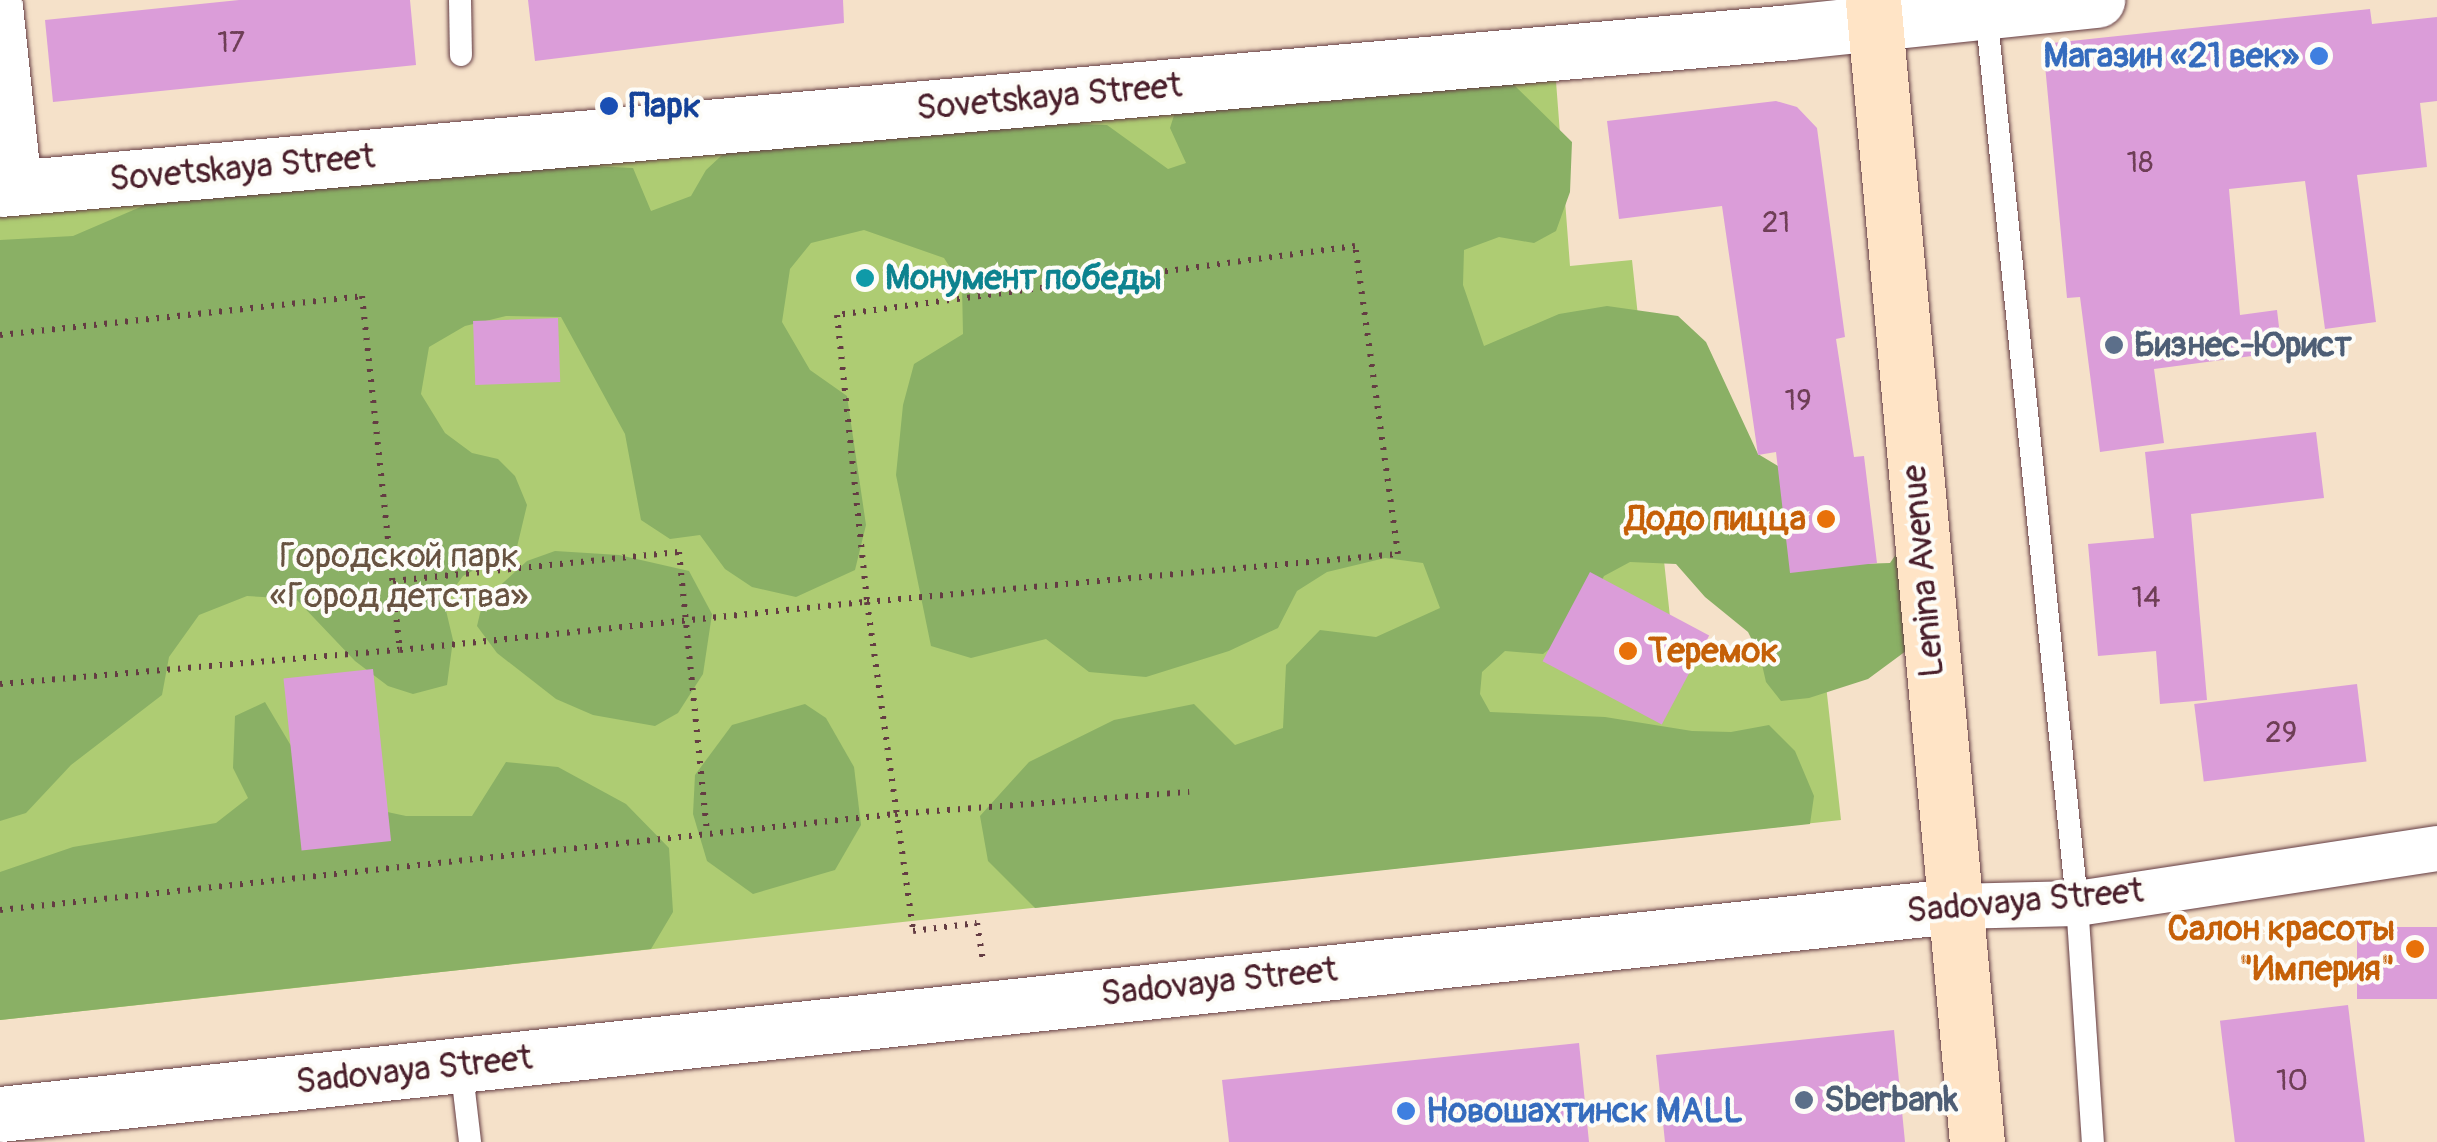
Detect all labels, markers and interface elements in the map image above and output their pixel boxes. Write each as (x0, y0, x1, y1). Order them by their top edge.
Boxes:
house number: 17 (217, 25, 245, 61)
place label: Магазин «21 век» (2043, 35, 2299, 77)
marker: Магазин «21 век» (2308, 45, 2330, 67)
street label: Sovetskaya Street (914, 64, 1184, 130)
place label: Парк (629, 85, 701, 127)
marker: Парк (598, 95, 620, 117)
street label: Sovetskaya Street (107, 135, 377, 201)
house number: 18 (2127, 145, 2153, 181)
house number: 21 (1762, 205, 1790, 241)
place label: Монумент победы (885, 257, 1162, 299)
marker: Монумент победы (854, 267, 876, 289)
place label: Бизнес-Юрист (2134, 324, 2352, 366)
marker: Бизнес-Юрист (2103, 334, 2125, 356)
house number: 19 (1784, 383, 1812, 419)
street label: Lenina Avenue (1893, 463, 1953, 679)
place label: Додо пицца (1625, 498, 1806, 540)
marker: Додо пицца (1815, 508, 1837, 530)
park label: Городской парк «Город детства» (270, 535, 528, 617)
house number: 14 (2131, 580, 2161, 616)
place label: Теремок (1648, 630, 1778, 672)
marker: Теремок (1617, 640, 1639, 662)
house number: 29 (2265, 715, 2297, 751)
street label: Sadovaya Street (1905, 870, 2145, 932)
place label: Салон красоты "Империя" (2167, 908, 2395, 990)
marker: Салон красоты "Империя" (2404, 938, 2426, 960)
street label: Sadovaya Street (1099, 949, 1339, 1015)
street label: Sadovaya Street (294, 1037, 534, 1103)
house number: 10 (2276, 1063, 2308, 1099)
place label: Sberbank (1824, 1079, 1958, 1121)
marker: Sberbank (1793, 1089, 1815, 1111)
place label: Новошахтинск MALL (1426, 1090, 1743, 1132)
marker: Новошахтинск MALL (1395, 1100, 1417, 1122)

